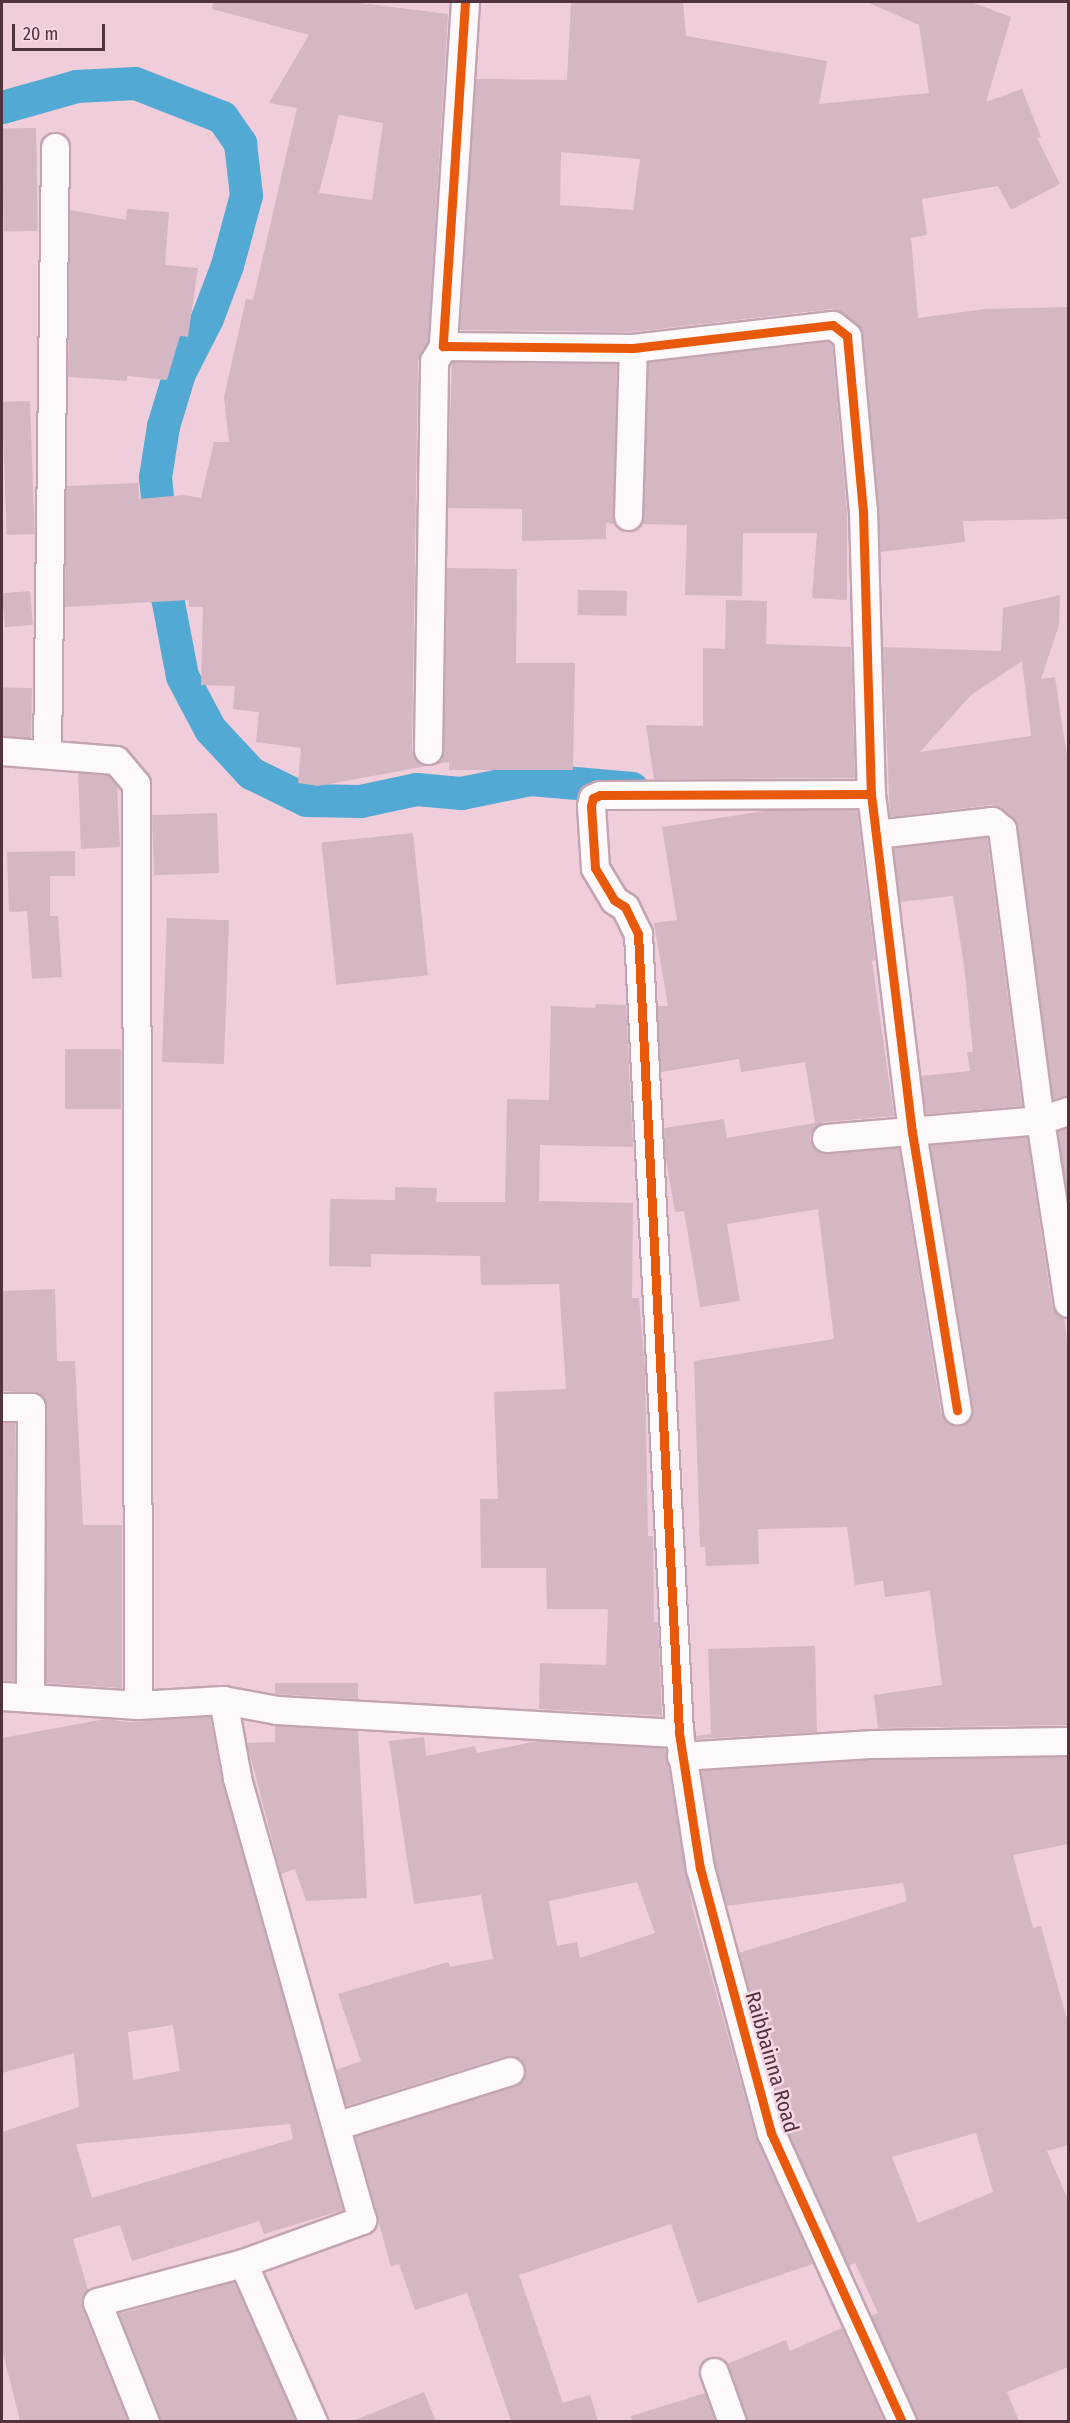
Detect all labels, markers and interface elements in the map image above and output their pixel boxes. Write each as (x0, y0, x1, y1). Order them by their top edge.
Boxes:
scale bar (15, 12, 108, 50)
text: 20 m (23, 23, 58, 45)
street label: Raibbainna Road (740, 1989, 804, 2135)

